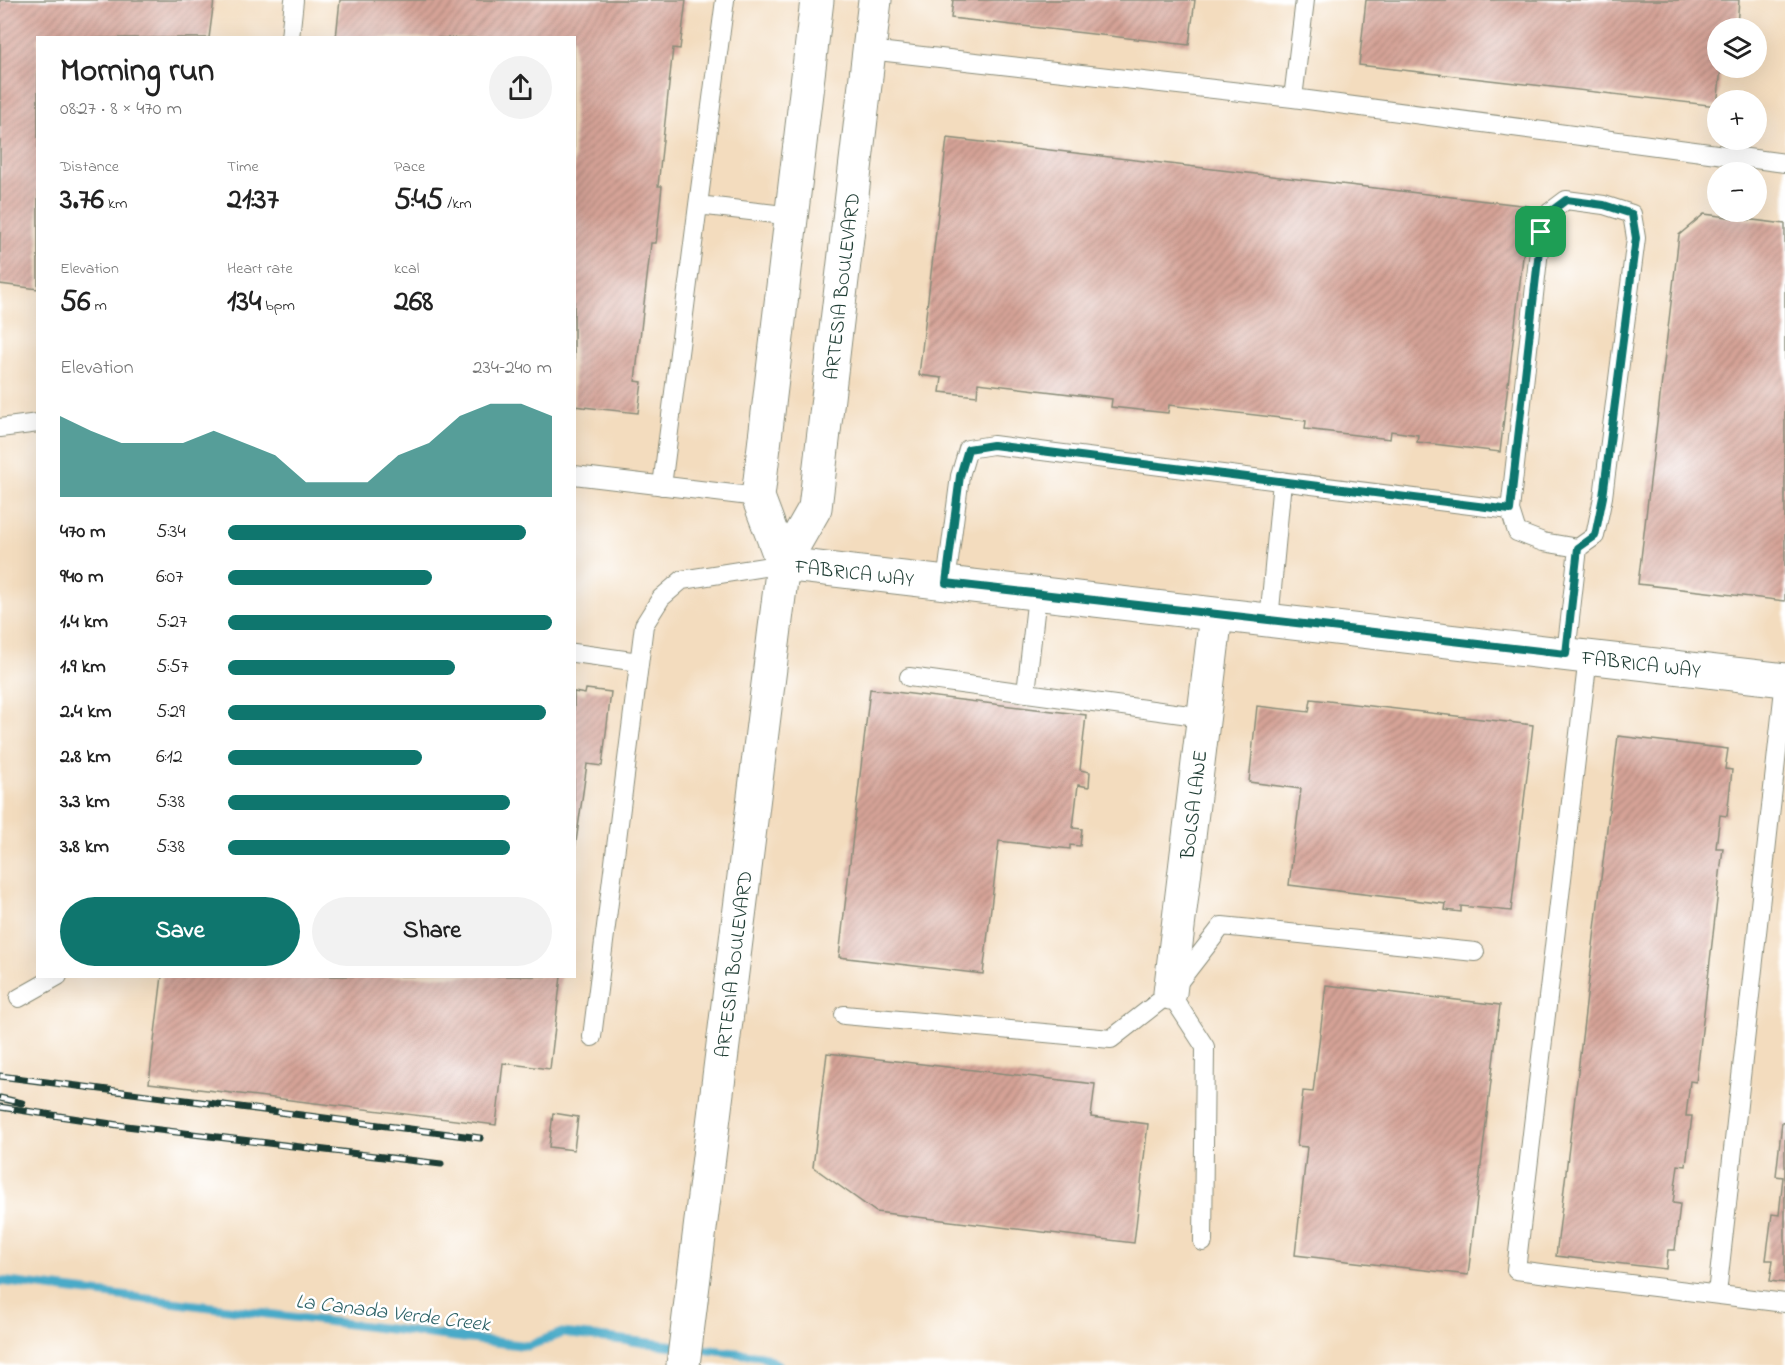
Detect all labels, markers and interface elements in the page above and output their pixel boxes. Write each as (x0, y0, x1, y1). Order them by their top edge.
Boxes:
map controls (1707, 18, 1767, 222)
button: layers (1707, 18, 1767, 78)
text: Morning run (60, 48, 214, 96)
button: share (489, 56, 552, 119)
button: + (1707, 90, 1767, 150)
text: 08:27 · 8 × 470 m (60, 95, 182, 124)
text: Distance (60, 155, 119, 179)
text: Time (227, 155, 259, 179)
text: Pace (394, 155, 425, 179)
button: − (1707, 162, 1767, 222)
text: 3.76 (60, 179, 104, 223)
text: 21:37 (227, 179, 279, 223)
text: 5:45 (394, 179, 443, 223)
street label: ARTESIA BOULEVARD (818, 191, 869, 382)
text: km (104, 192, 128, 216)
text: /km (443, 192, 472, 216)
pin (1515, 206, 1566, 257)
icon: arrive (1524, 215, 1557, 248)
text: Elevation (60, 257, 119, 281)
text: Heart rate (227, 257, 293, 281)
text: kcal (394, 257, 419, 281)
text: 56 (60, 281, 90, 325)
text: 134 (227, 281, 261, 325)
text: 268 (394, 281, 433, 325)
text: m (90, 294, 107, 318)
text: bpm (261, 294, 295, 318)
text: Elevation (60, 354, 134, 383)
text: 234–240 m (472, 354, 552, 383)
text: 470 m (60, 518, 106, 547)
text: 5:34 (156, 518, 186, 547)
street label: FABRICA WAY (792, 553, 915, 596)
text: 940 m (60, 563, 103, 592)
text: 6:07 (156, 563, 183, 592)
text: 1.4 km (60, 608, 108, 637)
text: 5:27 (156, 608, 187, 637)
street label: FABRICA WAY (1579, 644, 1702, 687)
text: 1.9 km (60, 653, 106, 682)
text: 5:57 (156, 653, 189, 682)
text: 2.4 km (60, 698, 112, 727)
text: 5:29 (156, 698, 185, 727)
text: 2.8 km (60, 743, 111, 772)
text: 6:12 (156, 743, 183, 772)
street label: BOLSA LANE (1174, 749, 1216, 862)
text: 3.3 km (60, 788, 110, 817)
text: 5:38 (156, 788, 185, 817)
text: 3.8 km (60, 833, 109, 862)
text: 5:38 (156, 833, 185, 862)
street label: ARTESIA BOULEVARD (709, 869, 762, 1060)
button: Save (60, 897, 300, 966)
button: Share (312, 897, 552, 966)
water label: La Canada Verde Creek (294, 1287, 492, 1341)

